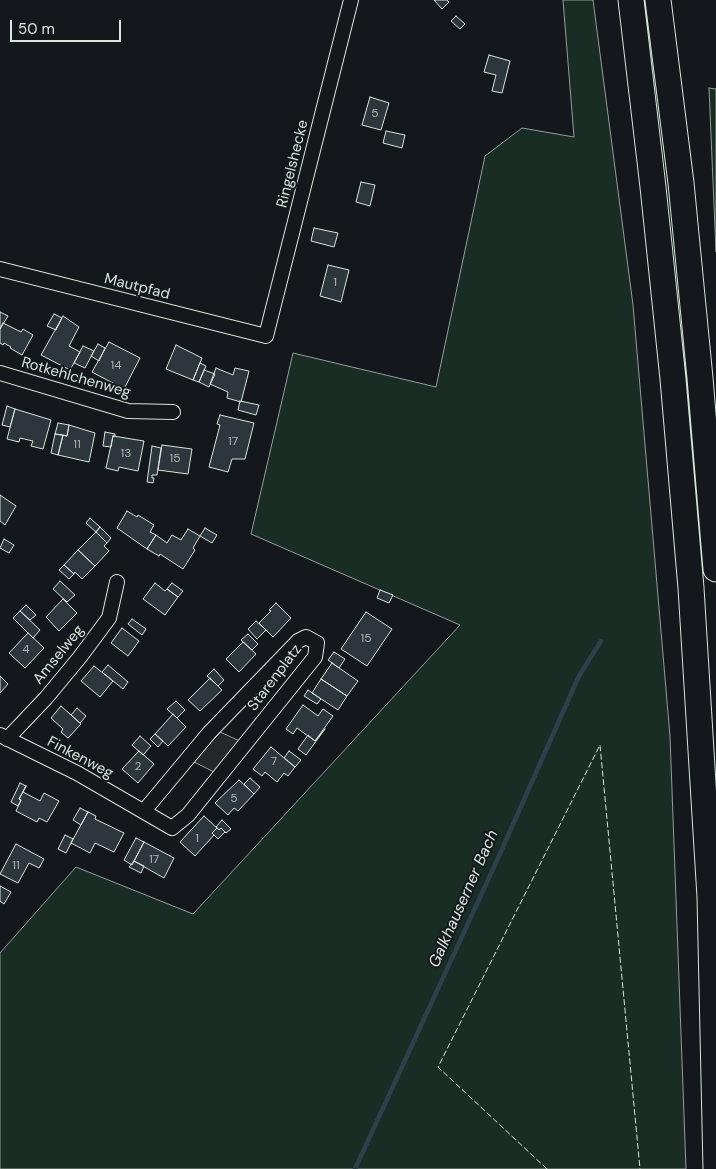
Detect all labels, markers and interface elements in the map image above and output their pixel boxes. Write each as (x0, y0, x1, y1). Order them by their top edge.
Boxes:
scale bar (12, 10, 124, 42)
text: 50 m (18, 19, 55, 39)
house number: 5 (371, 107, 379, 121)
street label: Ringelshecke (273, 118, 313, 210)
street label: Mautpfad (102, 270, 172, 304)
house number: 1 (333, 276, 337, 290)
street label: Rotkehlchenweg (19, 354, 133, 402)
house number: 14 (110, 359, 122, 373)
house number: 17 (228, 435, 238, 449)
house number: 11 (73, 438, 81, 452)
house number: 13 (121, 447, 131, 461)
house number: 15 (169, 452, 181, 466)
street label: Amselweg (30, 622, 88, 688)
house number: 15 (360, 632, 372, 646)
street label: Starenplatz (244, 641, 306, 715)
house number: 4 (22, 643, 30, 657)
street label: Finkenweg (44, 733, 116, 783)
house number: 7 (271, 755, 277, 769)
house number: 2 (135, 760, 141, 774)
house number: 5 (230, 792, 238, 806)
water label: Galkhauserner Bach (425, 827, 503, 971)
house number: 1 (195, 832, 199, 846)
house number: 17 (149, 853, 159, 867)
house number: 11 (12, 859, 20, 873)

